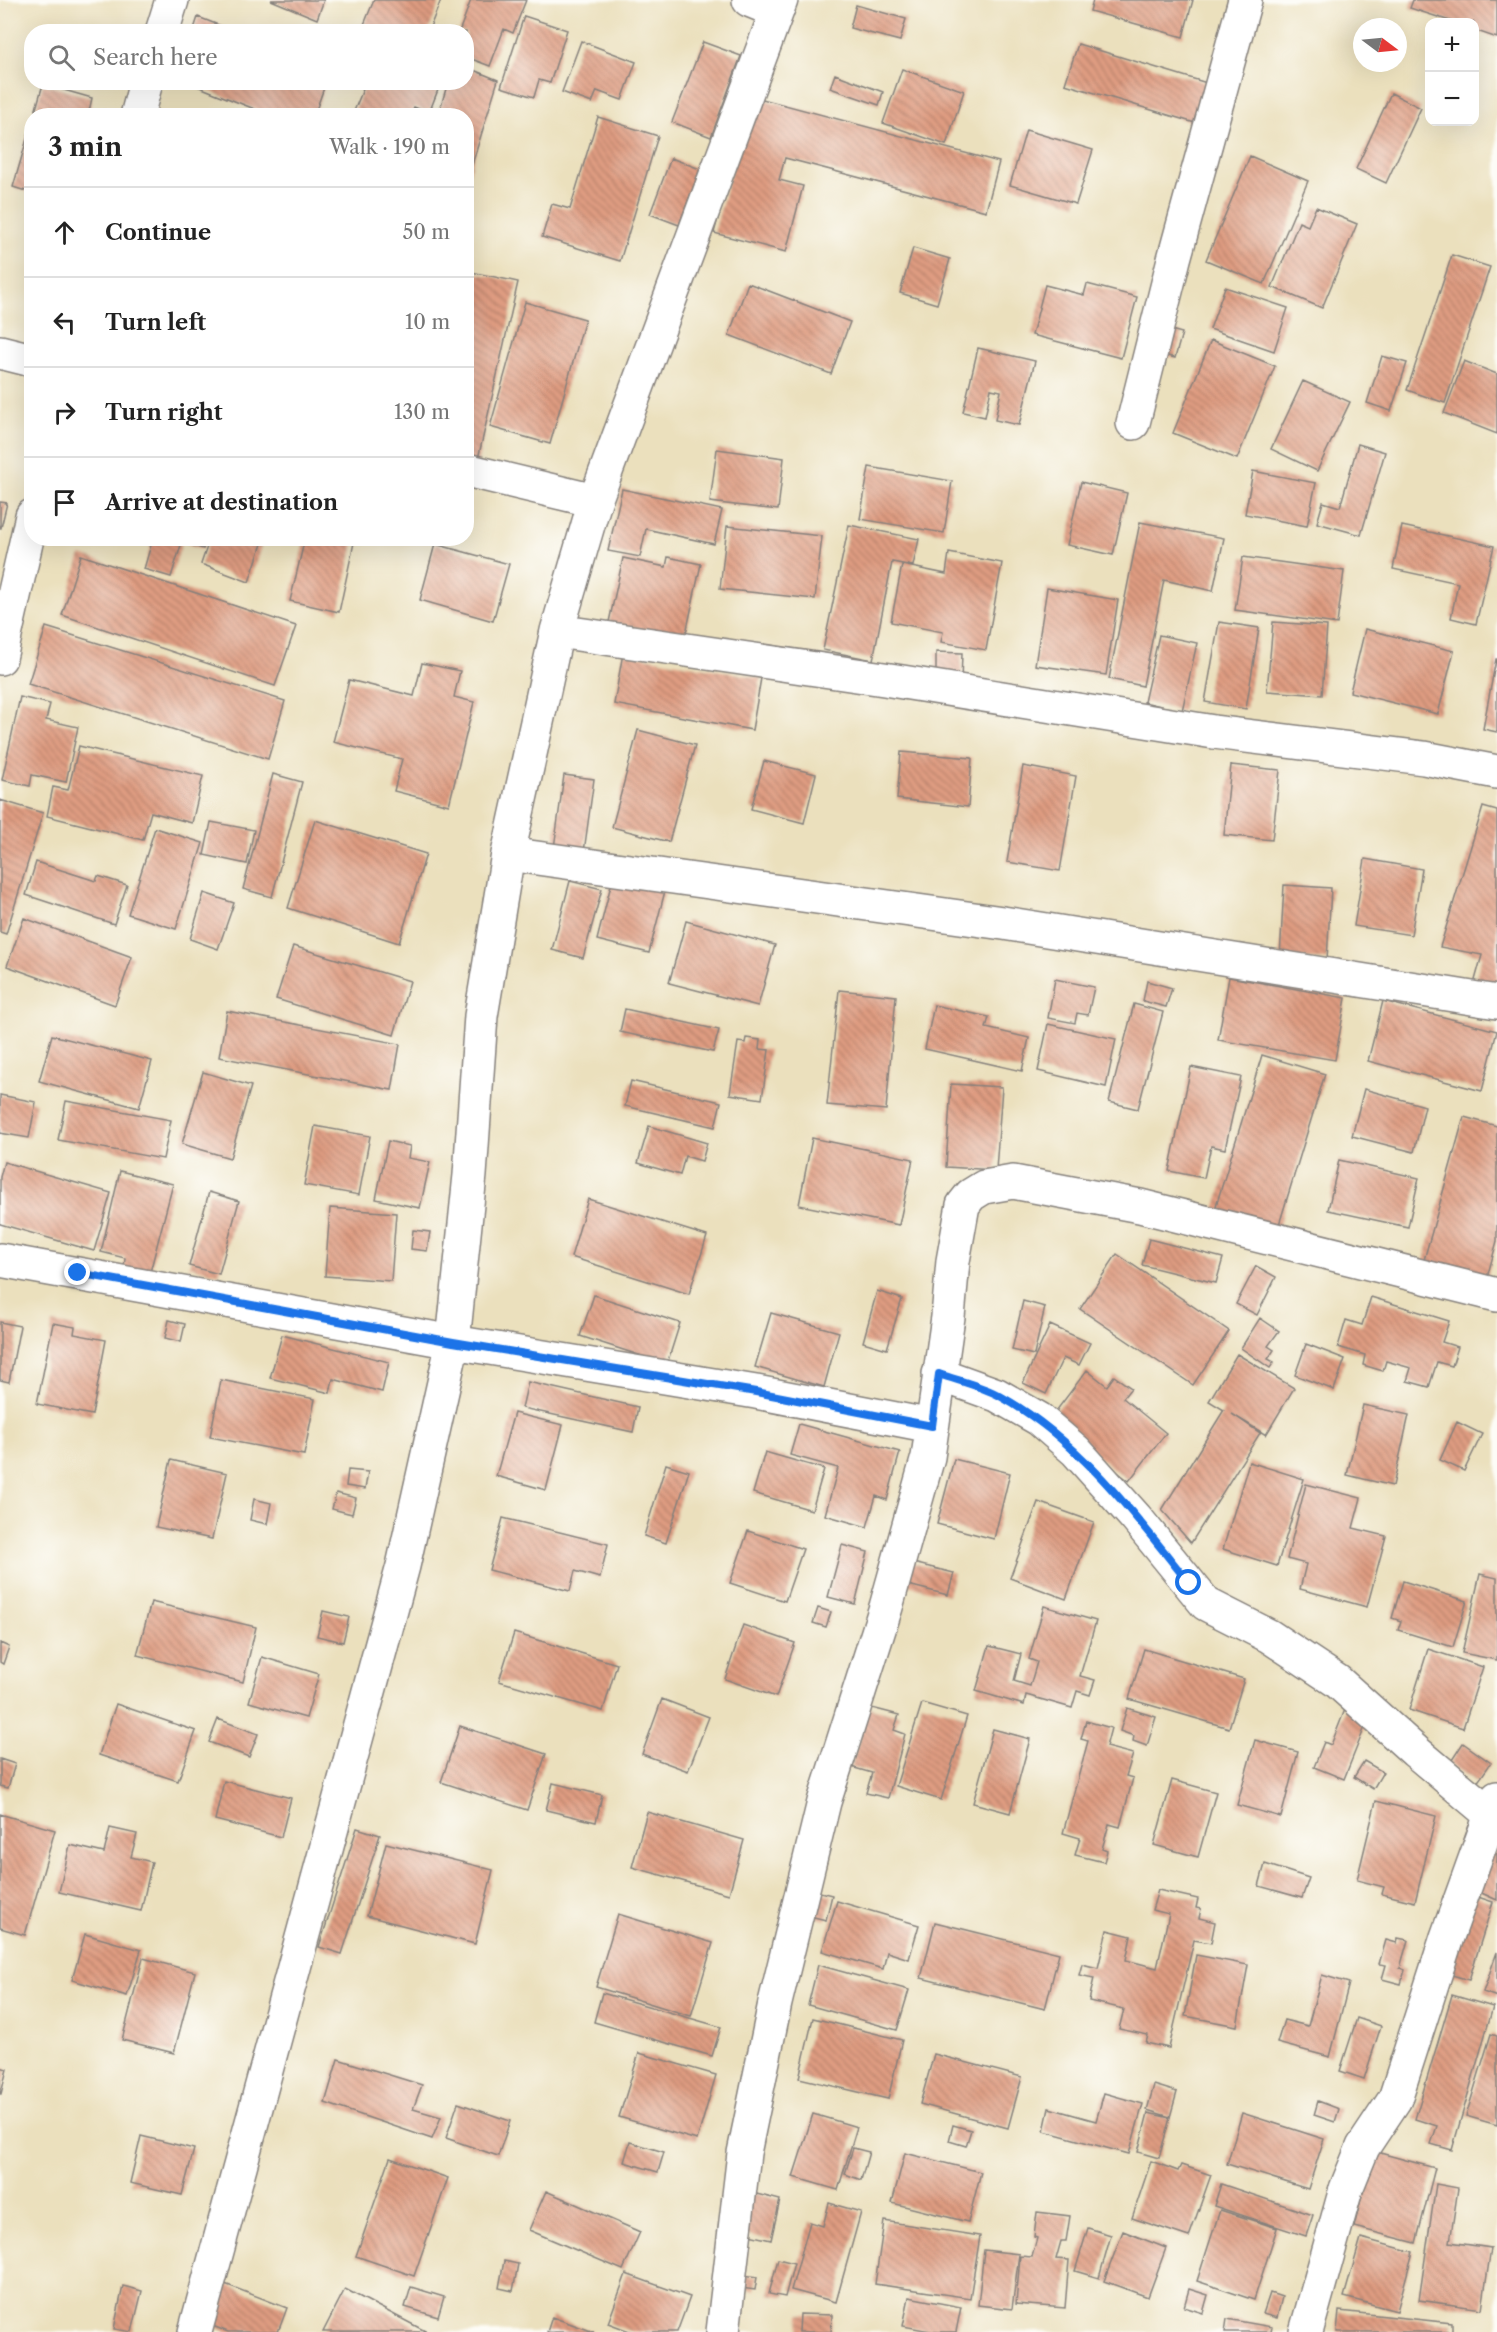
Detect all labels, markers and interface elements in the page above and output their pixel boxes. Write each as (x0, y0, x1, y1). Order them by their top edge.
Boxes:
north arrow (1353, 18, 1407, 72)
map controls (1425, 18, 1479, 126)
button: + (1425, 18, 1479, 72)
search box (24, 24, 474, 90)
icon: search (45, 41, 78, 74)
text: Search here (93, 44, 218, 71)
button: − (1425, 72, 1479, 126)
text: 3 min (48, 131, 122, 163)
text: Walk · 190 m (329, 135, 450, 159)
icon: ahead (48, 216, 81, 249)
text: Continue (105, 219, 211, 246)
text: 50 m (403, 220, 450, 244)
icon: left (48, 306, 81, 339)
text: Turn left (105, 309, 206, 336)
text: 10 m (405, 310, 450, 334)
icon: right (48, 396, 81, 429)
text: Turn right (105, 399, 223, 426)
text: 130 m (394, 400, 450, 424)
icon: arrive (48, 486, 81, 519)
text: Arrive at destination (105, 489, 338, 516)
route end (64, 1259, 90, 1285)
route start (1175, 1569, 1201, 1595)

